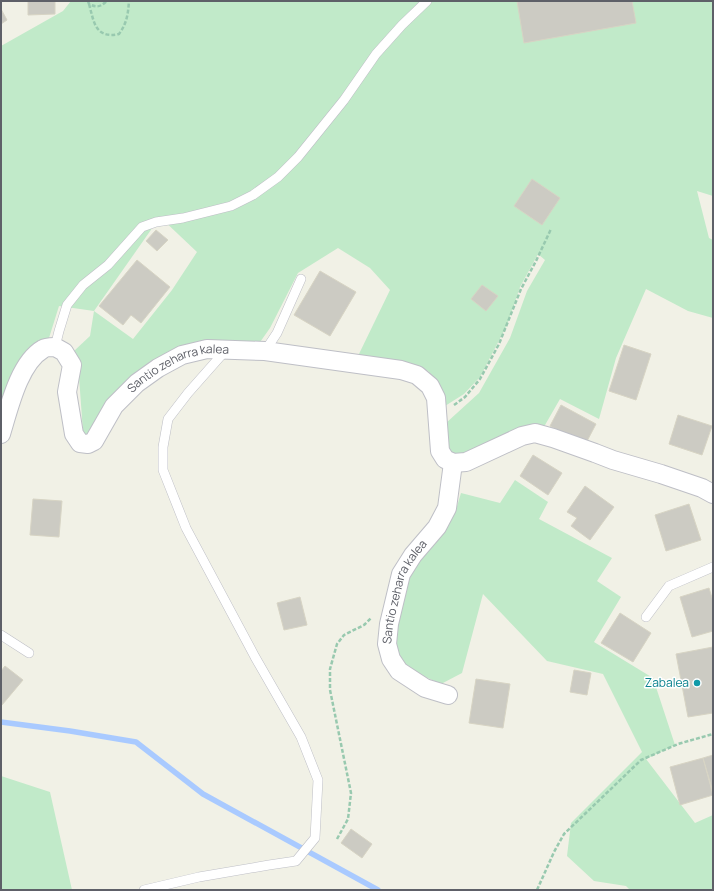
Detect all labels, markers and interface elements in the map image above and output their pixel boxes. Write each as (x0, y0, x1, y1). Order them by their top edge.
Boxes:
street label: Santio zeharra kalea (123, 340, 229, 396)
street label: Santio zeharra kalea (378, 536, 431, 645)
place label: Zabalea (645, 674, 689, 691)
marker: Zabalea (692, 678, 702, 688)

